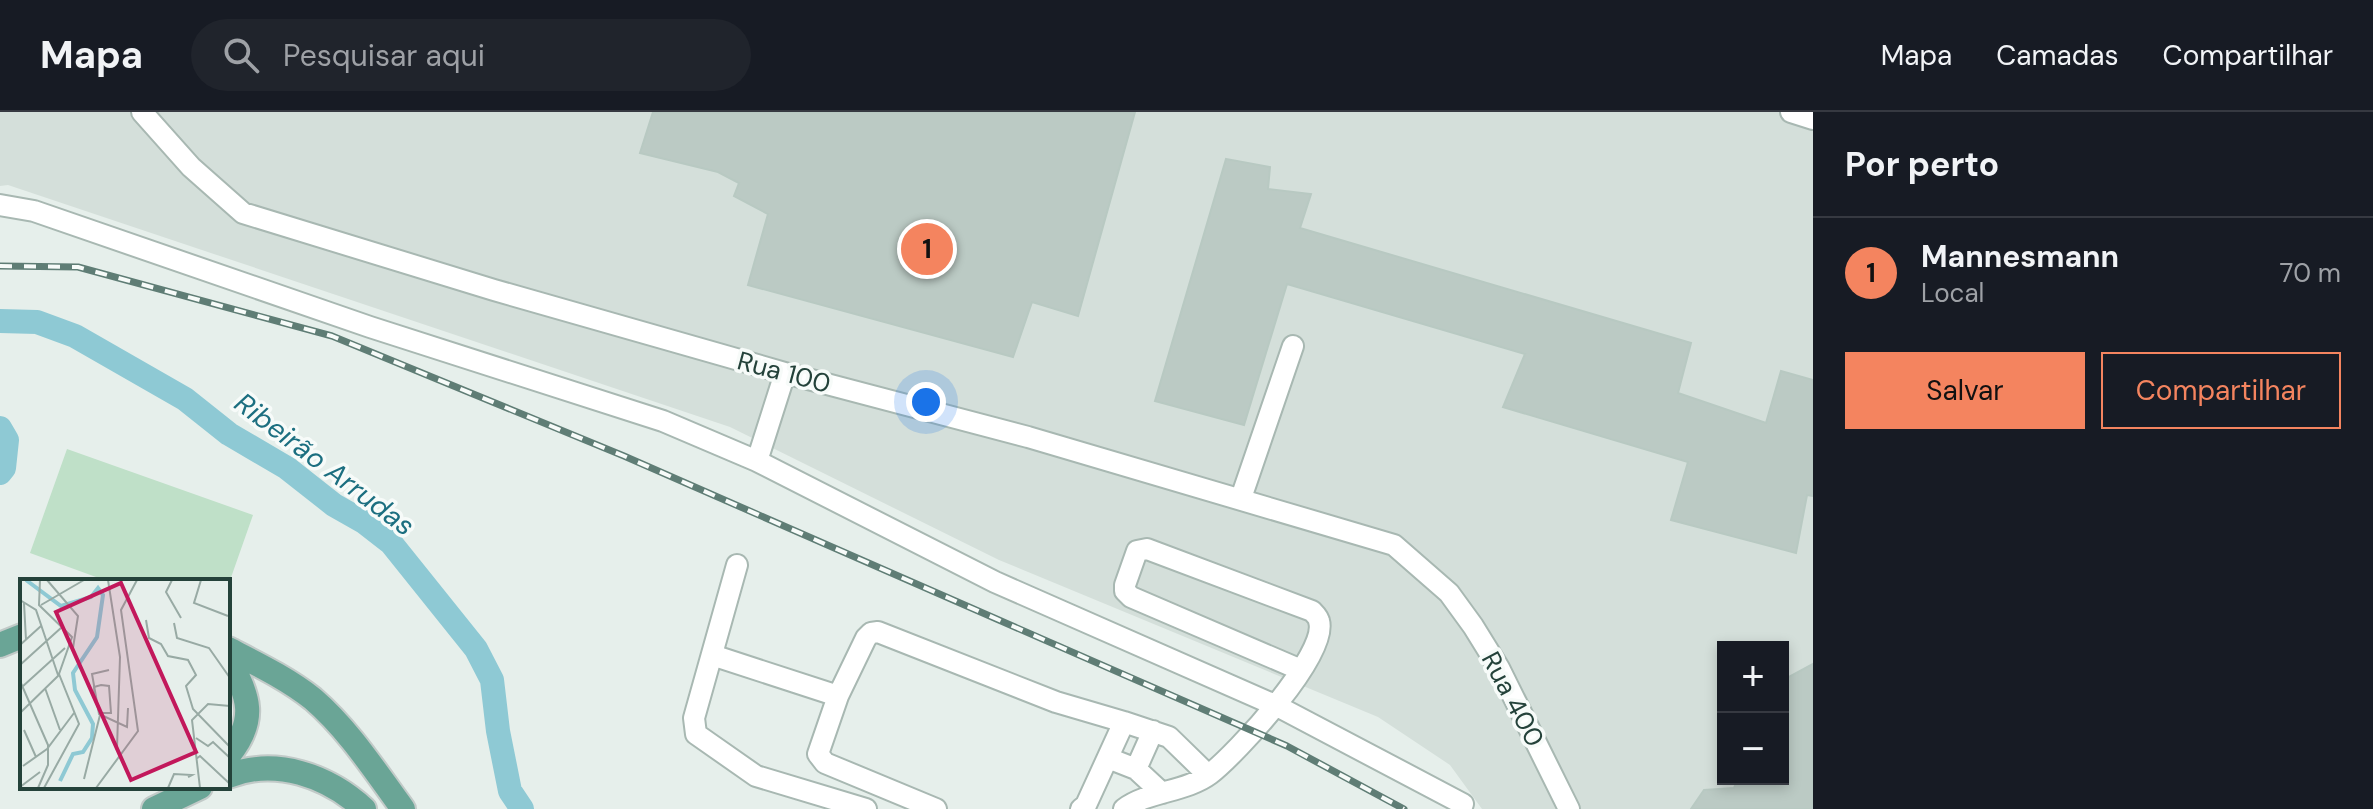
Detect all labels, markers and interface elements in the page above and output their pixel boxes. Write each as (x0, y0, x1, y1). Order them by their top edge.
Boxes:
search box (191, 19, 751, 91)
text: Mapa (40, 30, 143, 80)
icon: search (219, 33, 263, 77)
text: Pesquisar aqui (283, 36, 485, 75)
text: Mapa (1881, 37, 1952, 74)
text: Camadas (1996, 37, 2119, 74)
text: Compartilhar (2163, 37, 2333, 74)
text: Por perto (1845, 142, 1999, 187)
pin: 1 (901, 219, 953, 279)
text: Mannesmann (1921, 237, 2119, 276)
text: 1 (1866, 256, 1876, 290)
text: 70 m (2280, 256, 2341, 290)
text: Local (1921, 276, 1984, 310)
street label: Rua 100 (734, 343, 834, 401)
button: Salvar (1845, 352, 2085, 429)
button: Compartilhar (2101, 352, 2341, 429)
your location (906, 382, 946, 422)
water label: Ribeirão Arrudas (227, 385, 422, 544)
inset map (20, 579, 230, 789)
map controls (1717, 641, 1789, 785)
button: + (1717, 641, 1789, 713)
street label: Rua 400 (1474, 646, 1552, 752)
button: − (1717, 713, 1789, 785)

